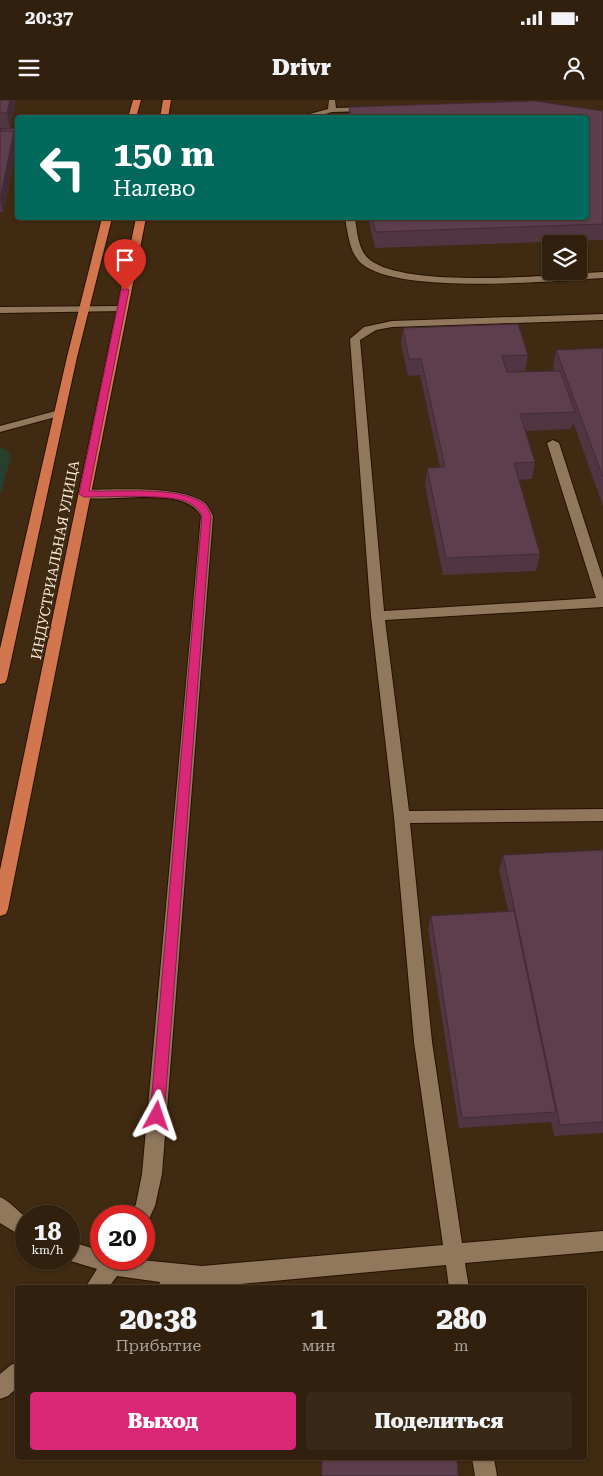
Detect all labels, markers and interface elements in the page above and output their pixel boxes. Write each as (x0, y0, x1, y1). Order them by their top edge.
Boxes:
text: 20:37 (25, 6, 74, 29)
icon: menu (15, 54, 43, 82)
icon: person (560, 54, 588, 82)
text: Drivr (272, 55, 331, 80)
text: 150 m (113, 134, 214, 175)
icon: left (30, 135, 95, 200)
text: Налево (113, 176, 196, 201)
map controls (542, 235, 587, 280)
button: layers (542, 235, 587, 280)
pin (104, 239, 146, 290)
icon: arrive (111, 246, 139, 274)
street label: ИНДУСТРИАЛЬНАЯ УЛИЦА (28, 459, 82, 661)
position arrow (130, 1089, 182, 1141)
speed limit sign: 20 (90, 1205, 155, 1270)
text: 18 (33, 1217, 62, 1246)
text: km/h (31, 1243, 64, 1257)
text: 20:38 (120, 1301, 197, 1336)
text: 1 (310, 1301, 327, 1336)
text: 280 (436, 1301, 487, 1336)
text: Прибытие (115, 1336, 201, 1355)
text: мин (302, 1336, 336, 1355)
text: m (454, 1336, 469, 1355)
button: Выход (30, 1392, 296, 1450)
button: Поделиться (306, 1392, 572, 1450)

